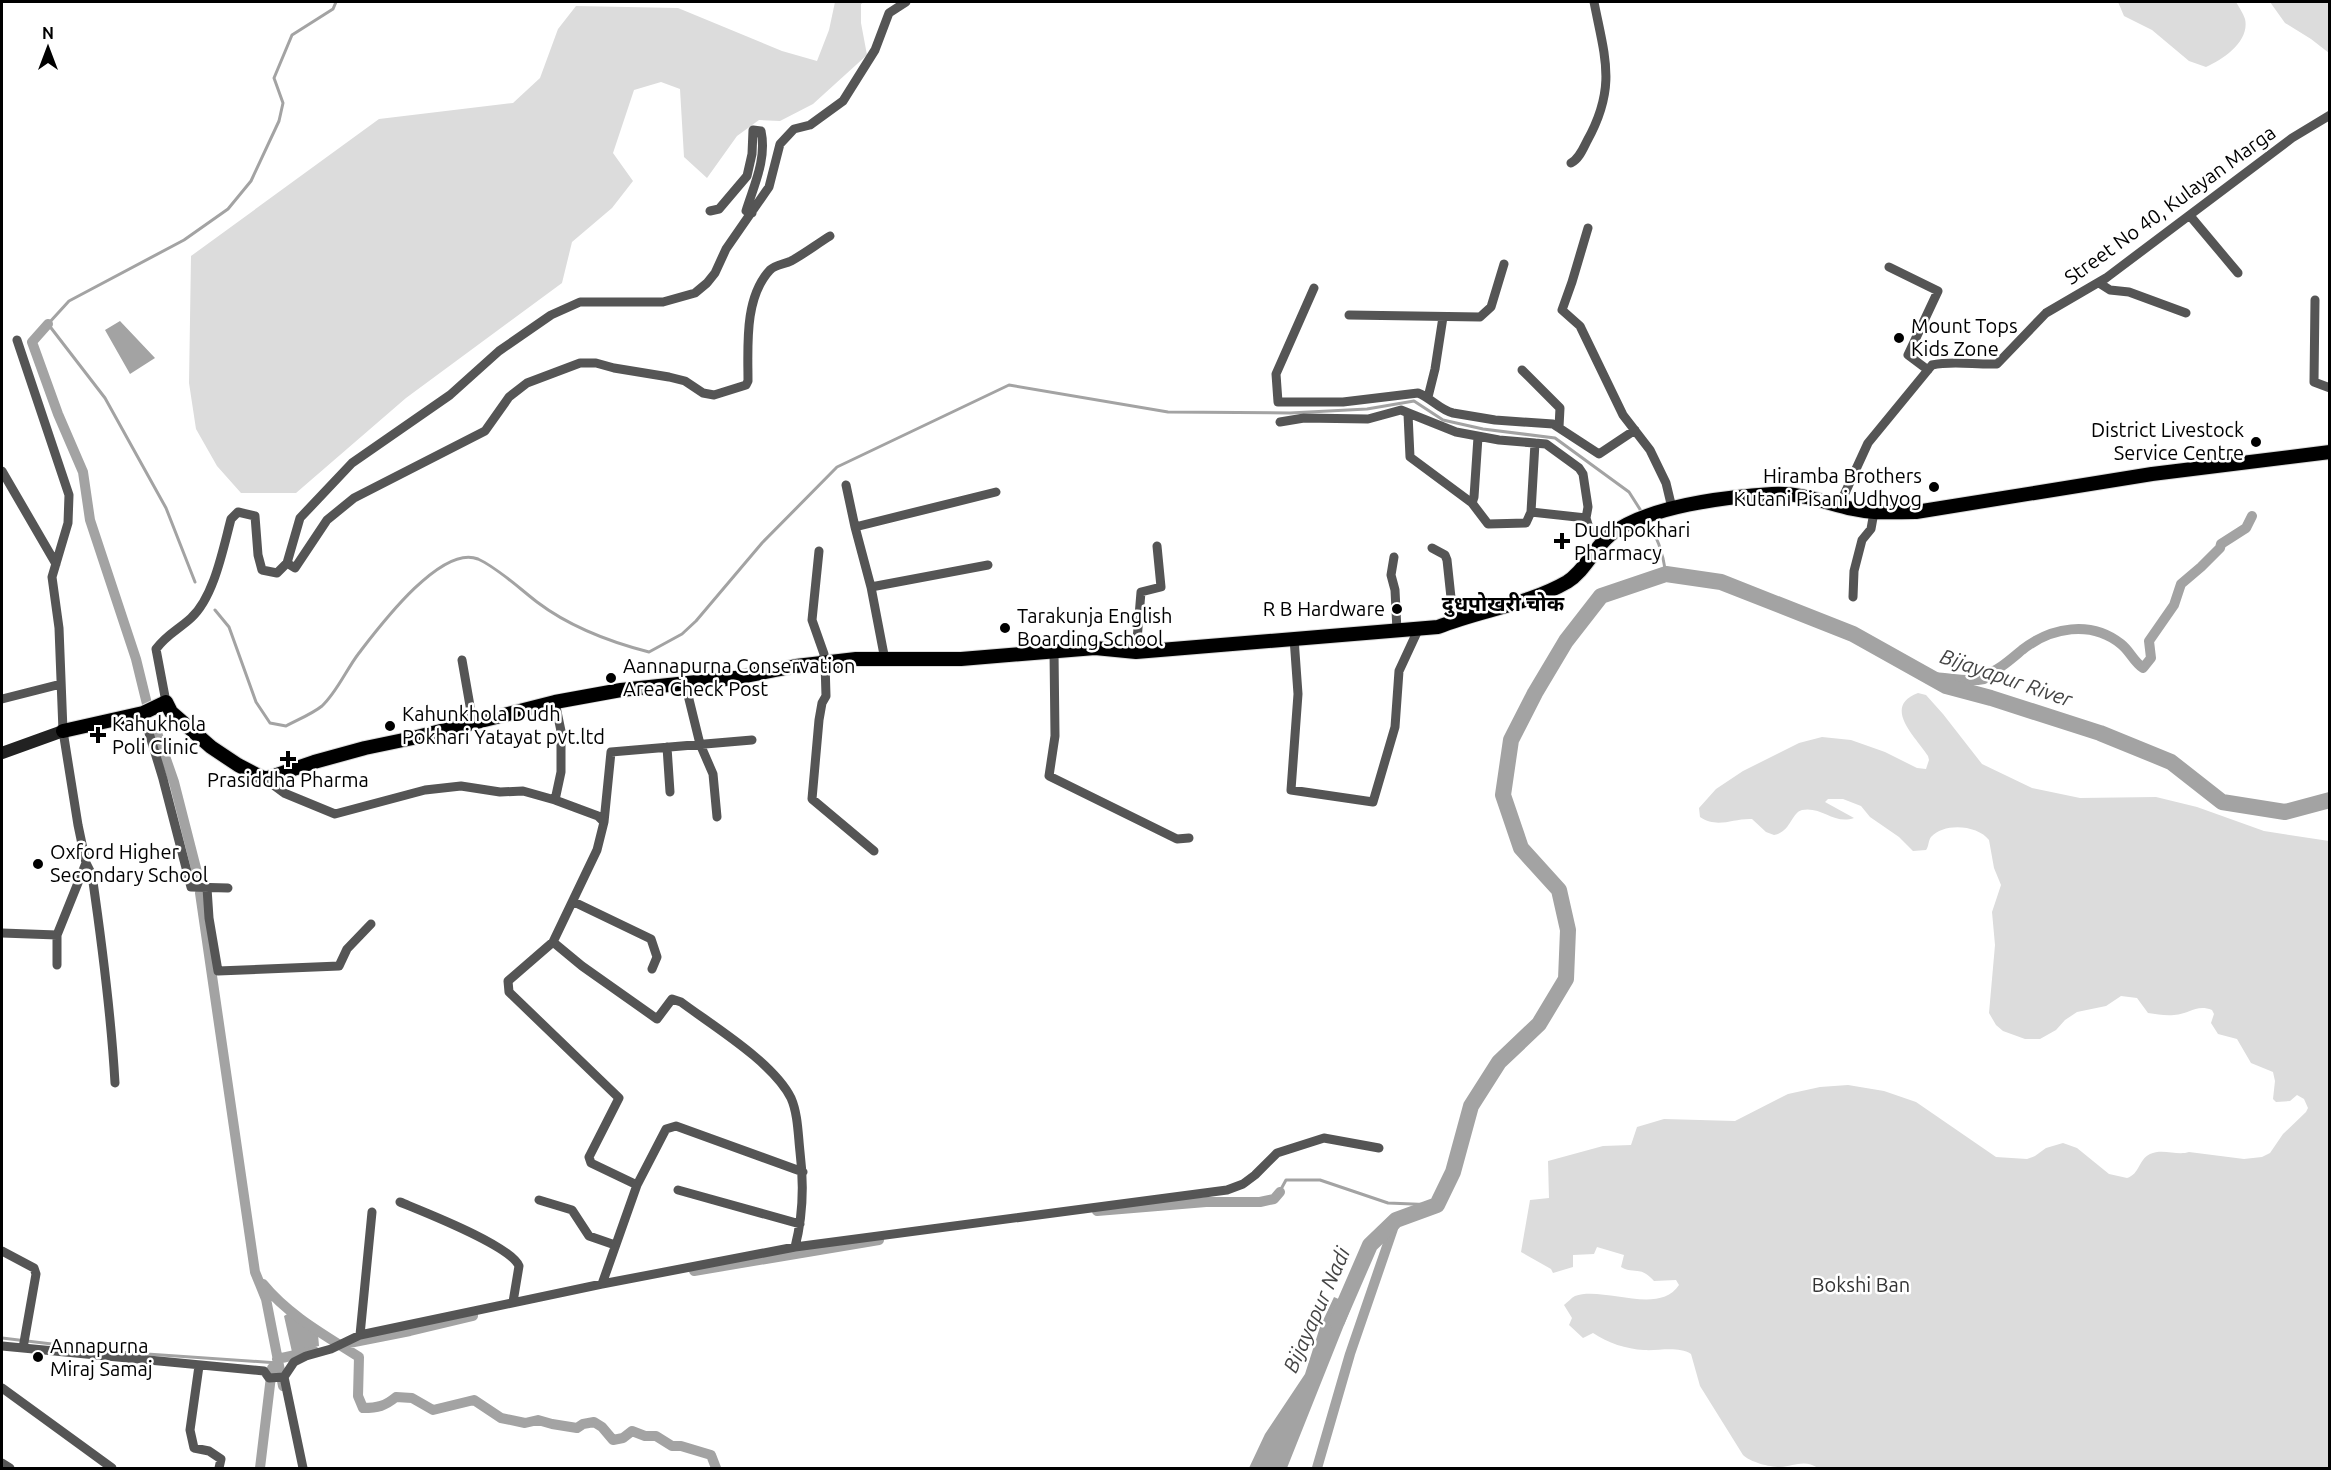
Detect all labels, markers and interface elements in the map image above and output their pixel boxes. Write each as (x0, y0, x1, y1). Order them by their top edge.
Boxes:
north arrow (18, 18, 78, 78)
text: N (42, 24, 54, 42)
street label: Street No 40, Kulayan Marga (2060, 120, 2280, 289)
place label: Mount Tops Kids Zone (1911, 314, 2018, 360)
marker: Mount Tops Kids Zone (1892, 331, 1906, 345)
place label: District Livestock Service Centre (2091, 418, 2244, 464)
marker: District Livestock Service Centre (2249, 435, 2263, 449)
place label: Hiramba Brothers Kutani Pisani Udhyog (1734, 464, 1922, 510)
marker: Hiramba Brothers Kutani Pisani Udhyog (1927, 480, 1941, 494)
place label: Dudhpokhari Pharmacy (1574, 518, 1690, 564)
marker: Dudhpokhari Pharmacy (1555, 534, 1569, 548)
district label: दुधपोखरी चोक (1442, 591, 1565, 617)
place label: R B Hardware (1263, 597, 1385, 620)
marker: R B Hardware (1390, 602, 1404, 616)
place label: Tarakunja English Boarding School (1017, 604, 1172, 650)
marker: Tarakunja English Boarding School (998, 621, 1012, 635)
water label: Bijayapur River (1937, 643, 2076, 711)
place label: Aannapurna Conservation Area Check Post (623, 654, 855, 700)
marker: Aannapurna Conservation Area Check Post (604, 671, 618, 685)
place label: Kahunkhola Dudh Pokhari Yatayat pvt.ltd (402, 702, 605, 748)
place label: Kahukhola Poli Clinic (112, 712, 206, 758)
marker: Kahunkhola Dudh Pokhari Yatayat pvt.ltd (383, 719, 397, 733)
marker: Kahukhola Poli Clinic (89, 726, 107, 744)
marker: Prasiddha Pharma (281, 752, 295, 766)
place label: Prasiddha Pharma (207, 768, 369, 791)
place label: Oxford Higher Secondary School (50, 840, 208, 886)
marker: Oxford Higher Secondary School (31, 857, 45, 871)
water label: Bijayapur Nadi (1278, 1243, 1355, 1376)
park label: Bokshi Ban (1812, 1273, 1910, 1296)
place label: Annapurna Miraj Samaj (50, 1334, 153, 1380)
marker: Annapurna Miraj Samaj (31, 1350, 45, 1364)

